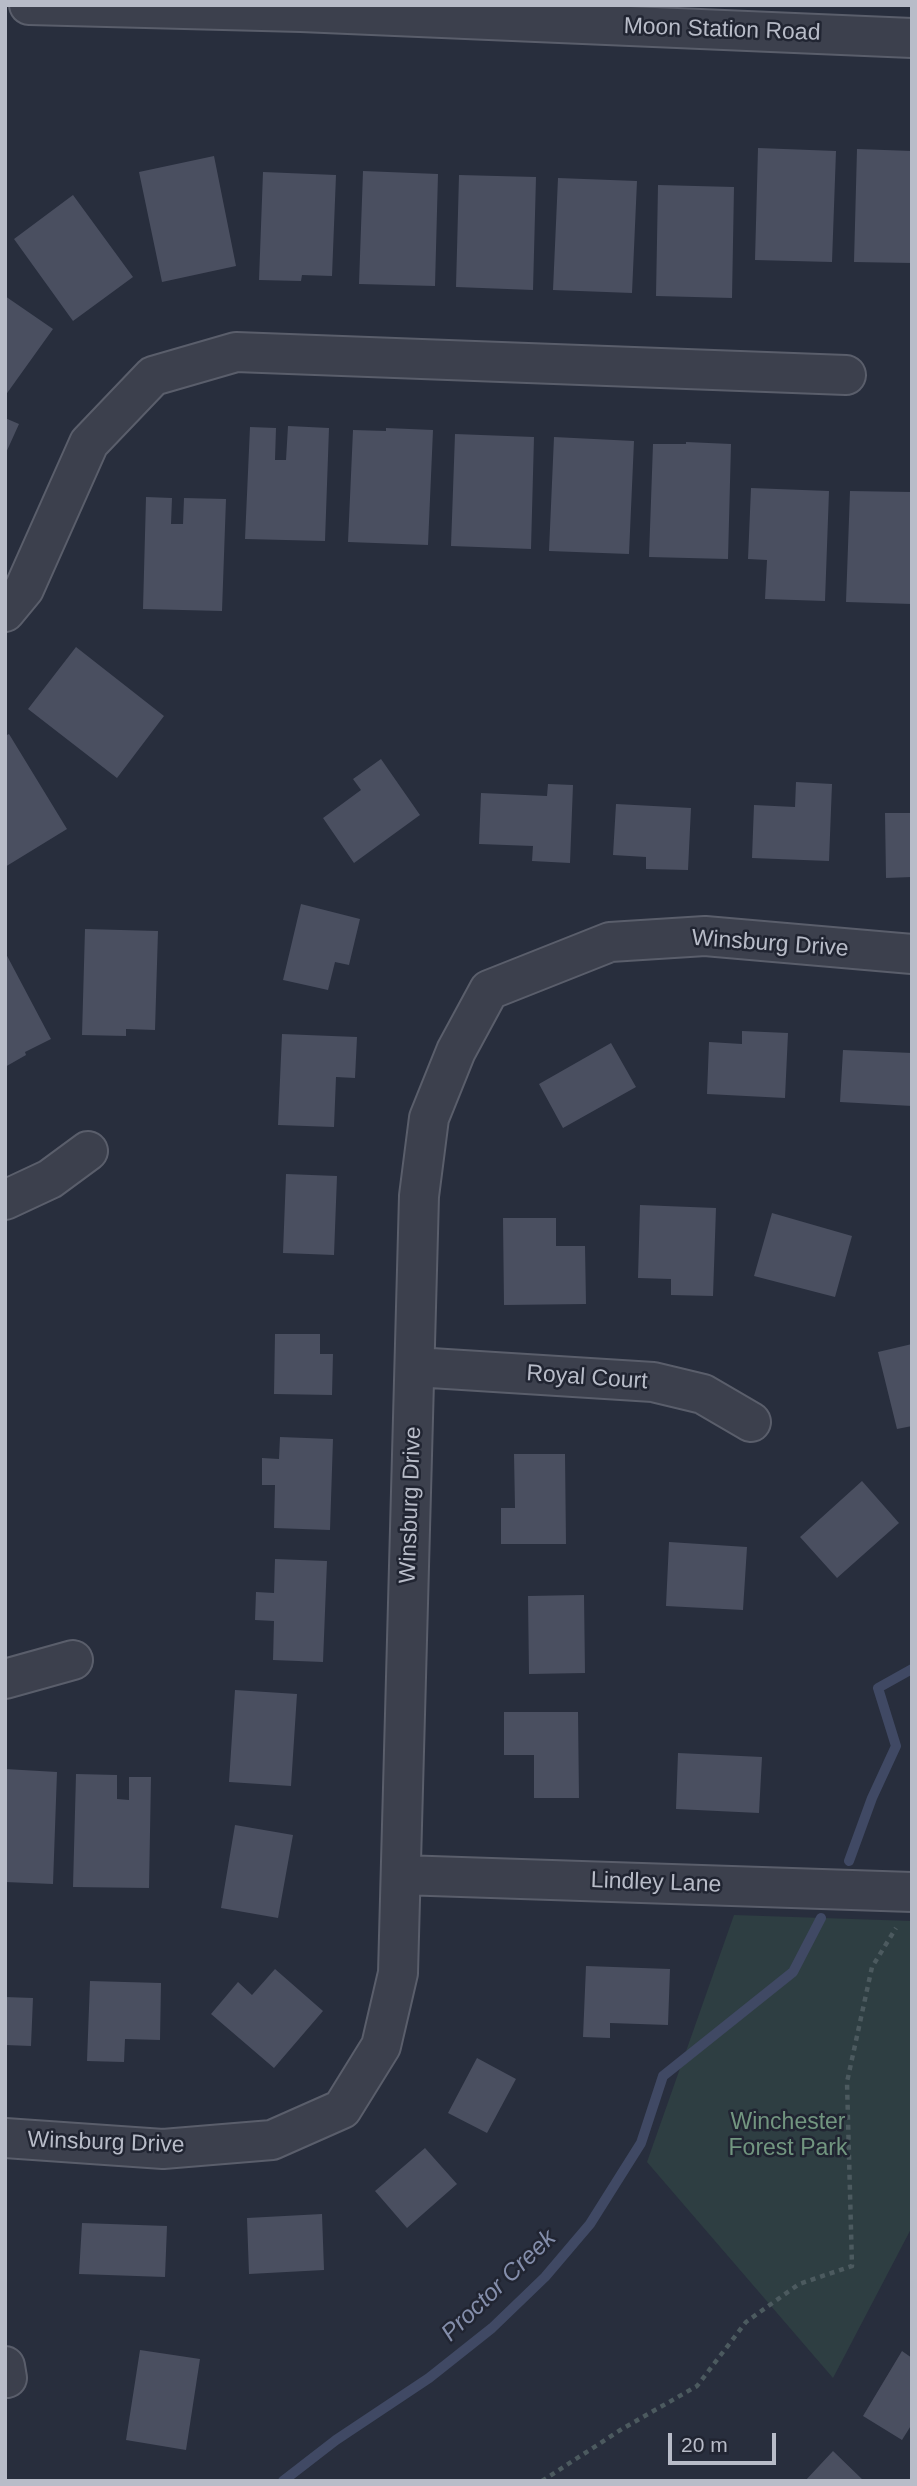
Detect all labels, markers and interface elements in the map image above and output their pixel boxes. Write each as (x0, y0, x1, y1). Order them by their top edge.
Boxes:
street label: Moon Station Road (623, 13, 821, 47)
street label: Winsburg Drive (691, 925, 849, 963)
street label: Royal Court (525, 1360, 649, 1396)
street label: Winsburg Drive (394, 1426, 428, 1584)
street label: Lindley Lane (590, 1867, 722, 1899)
park label: Winchester Forest Park (729, 2109, 847, 2163)
street label: Winsburg Drive (27, 2126, 185, 2160)
water label: Proctor Creek (436, 2224, 562, 2348)
scale bar (672, 2420, 780, 2464)
text: 20 m (681, 2433, 728, 2456)

